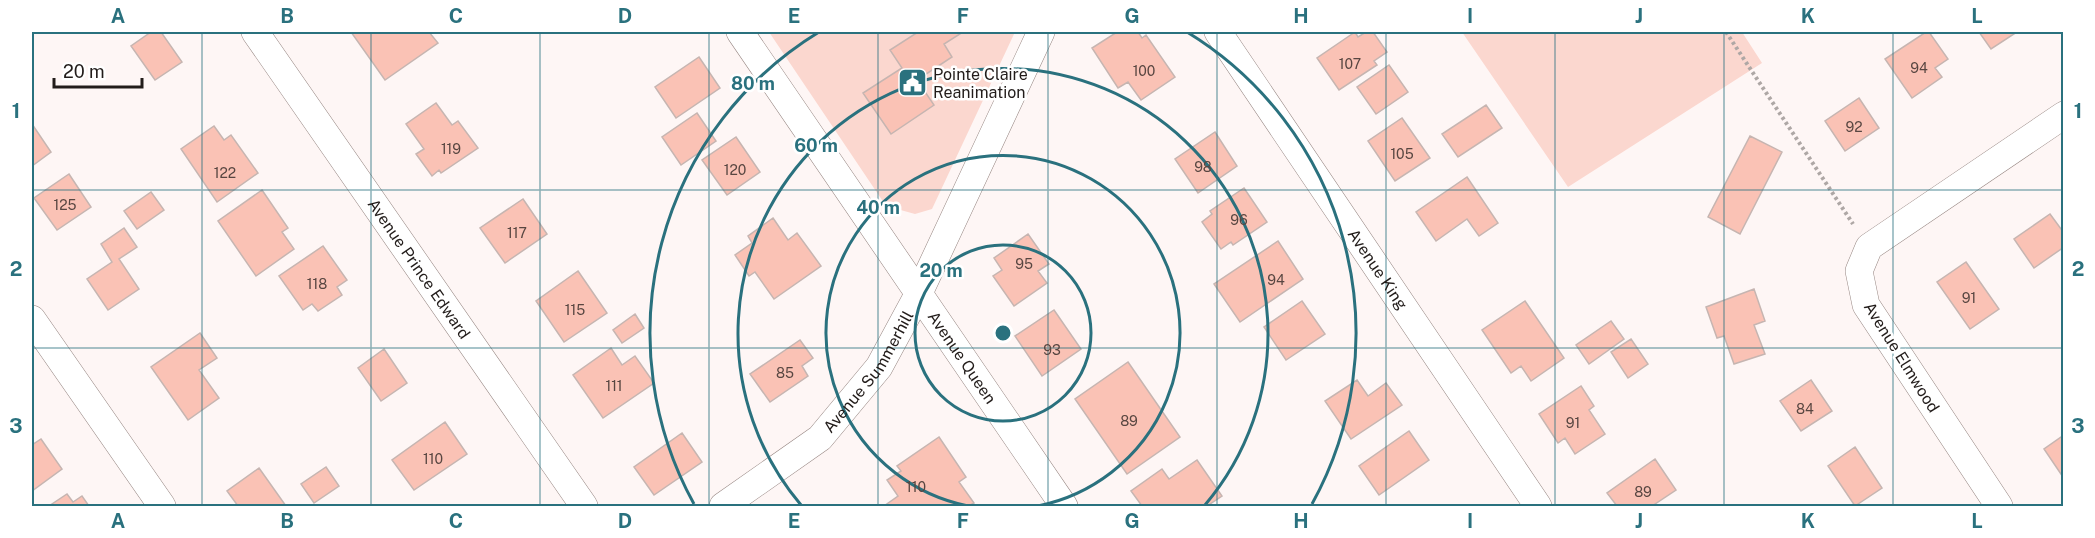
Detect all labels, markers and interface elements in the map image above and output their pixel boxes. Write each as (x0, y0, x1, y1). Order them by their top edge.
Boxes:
text: A (111, 4, 125, 28)
text: B (280, 4, 294, 28)
text: C (449, 4, 463, 28)
text: D (618, 4, 632, 28)
text: E (788, 4, 800, 28)
text: F (957, 4, 969, 28)
text: G (1124, 4, 1140, 28)
text: H (1293, 4, 1309, 28)
text: I (1467, 4, 1473, 28)
text: J (1635, 4, 1643, 28)
text: K (1801, 4, 1815, 28)
text: L (1971, 4, 1983, 28)
scale bar (54, 51, 142, 89)
house number: 107 (1339, 56, 1361, 72)
house number: 94 (1910, 60, 1928, 76)
text: 20 m (63, 61, 105, 82)
house number: 100 (1133, 63, 1155, 79)
place label: Pointe Claire Reanimation (933, 65, 1028, 102)
public building icon: Pointe Claire Reanimation (896, 67, 928, 99)
text: 80 m (731, 73, 775, 94)
text: 1 (12, 99, 20, 123)
text: 1 (2074, 99, 2082, 123)
house number: 92 (1845, 119, 1863, 135)
text: 60 m (794, 135, 838, 156)
house number: 119 (441, 141, 461, 157)
house number: 105 (1390, 146, 1414, 162)
house number: 98 (1194, 159, 1212, 175)
house number: 120 (724, 162, 746, 178)
house number: 122 (214, 165, 236, 181)
street label: Avenue Prince Edward (364, 195, 474, 343)
house number: 125 (53, 197, 77, 213)
text: 40 m (856, 197, 900, 218)
house number: 96 (1230, 212, 1248, 228)
house number: 117 (507, 225, 527, 241)
street label: Avenue King (1344, 225, 1412, 313)
house number: 95 (1015, 256, 1033, 272)
text: 2 (10, 257, 22, 281)
text: 2 (2072, 257, 2084, 281)
text: 20 m (919, 260, 963, 281)
house number: 94 (1267, 272, 1285, 288)
house number: 118 (307, 276, 327, 292)
house number: 91 (1962, 290, 1976, 306)
street label: Avenue Elmwood (1860, 298, 1943, 416)
house number: 115 (565, 302, 585, 318)
street label: Avenue Summerhill (820, 308, 918, 437)
street label: Avenue Queen (924, 308, 1000, 407)
centre of rings (993, 323, 1013, 343)
house number: 93 (1043, 342, 1061, 358)
house number: 85 (776, 365, 794, 381)
house number: 111 (605, 378, 623, 394)
house number: 84 (1796, 401, 1814, 417)
house number: 89 (1120, 413, 1138, 429)
text: 3 (9, 414, 23, 438)
text: 3 (2071, 414, 2085, 438)
house number: 91 (1566, 415, 1580, 431)
house number: 110 (423, 451, 443, 467)
house number: 110 (906, 479, 926, 495)
house number: 89 (1634, 484, 1652, 500)
text: A (111, 509, 125, 533)
text: B (280, 509, 294, 533)
text: C (449, 509, 463, 533)
text: D (618, 509, 632, 533)
text: E (788, 509, 800, 533)
text: F (957, 509, 969, 533)
text: G (1124, 509, 1140, 533)
text: H (1293, 509, 1309, 533)
text: I (1467, 509, 1473, 533)
text: J (1635, 509, 1643, 533)
text: K (1801, 509, 1815, 533)
text: L (1971, 509, 1983, 533)

